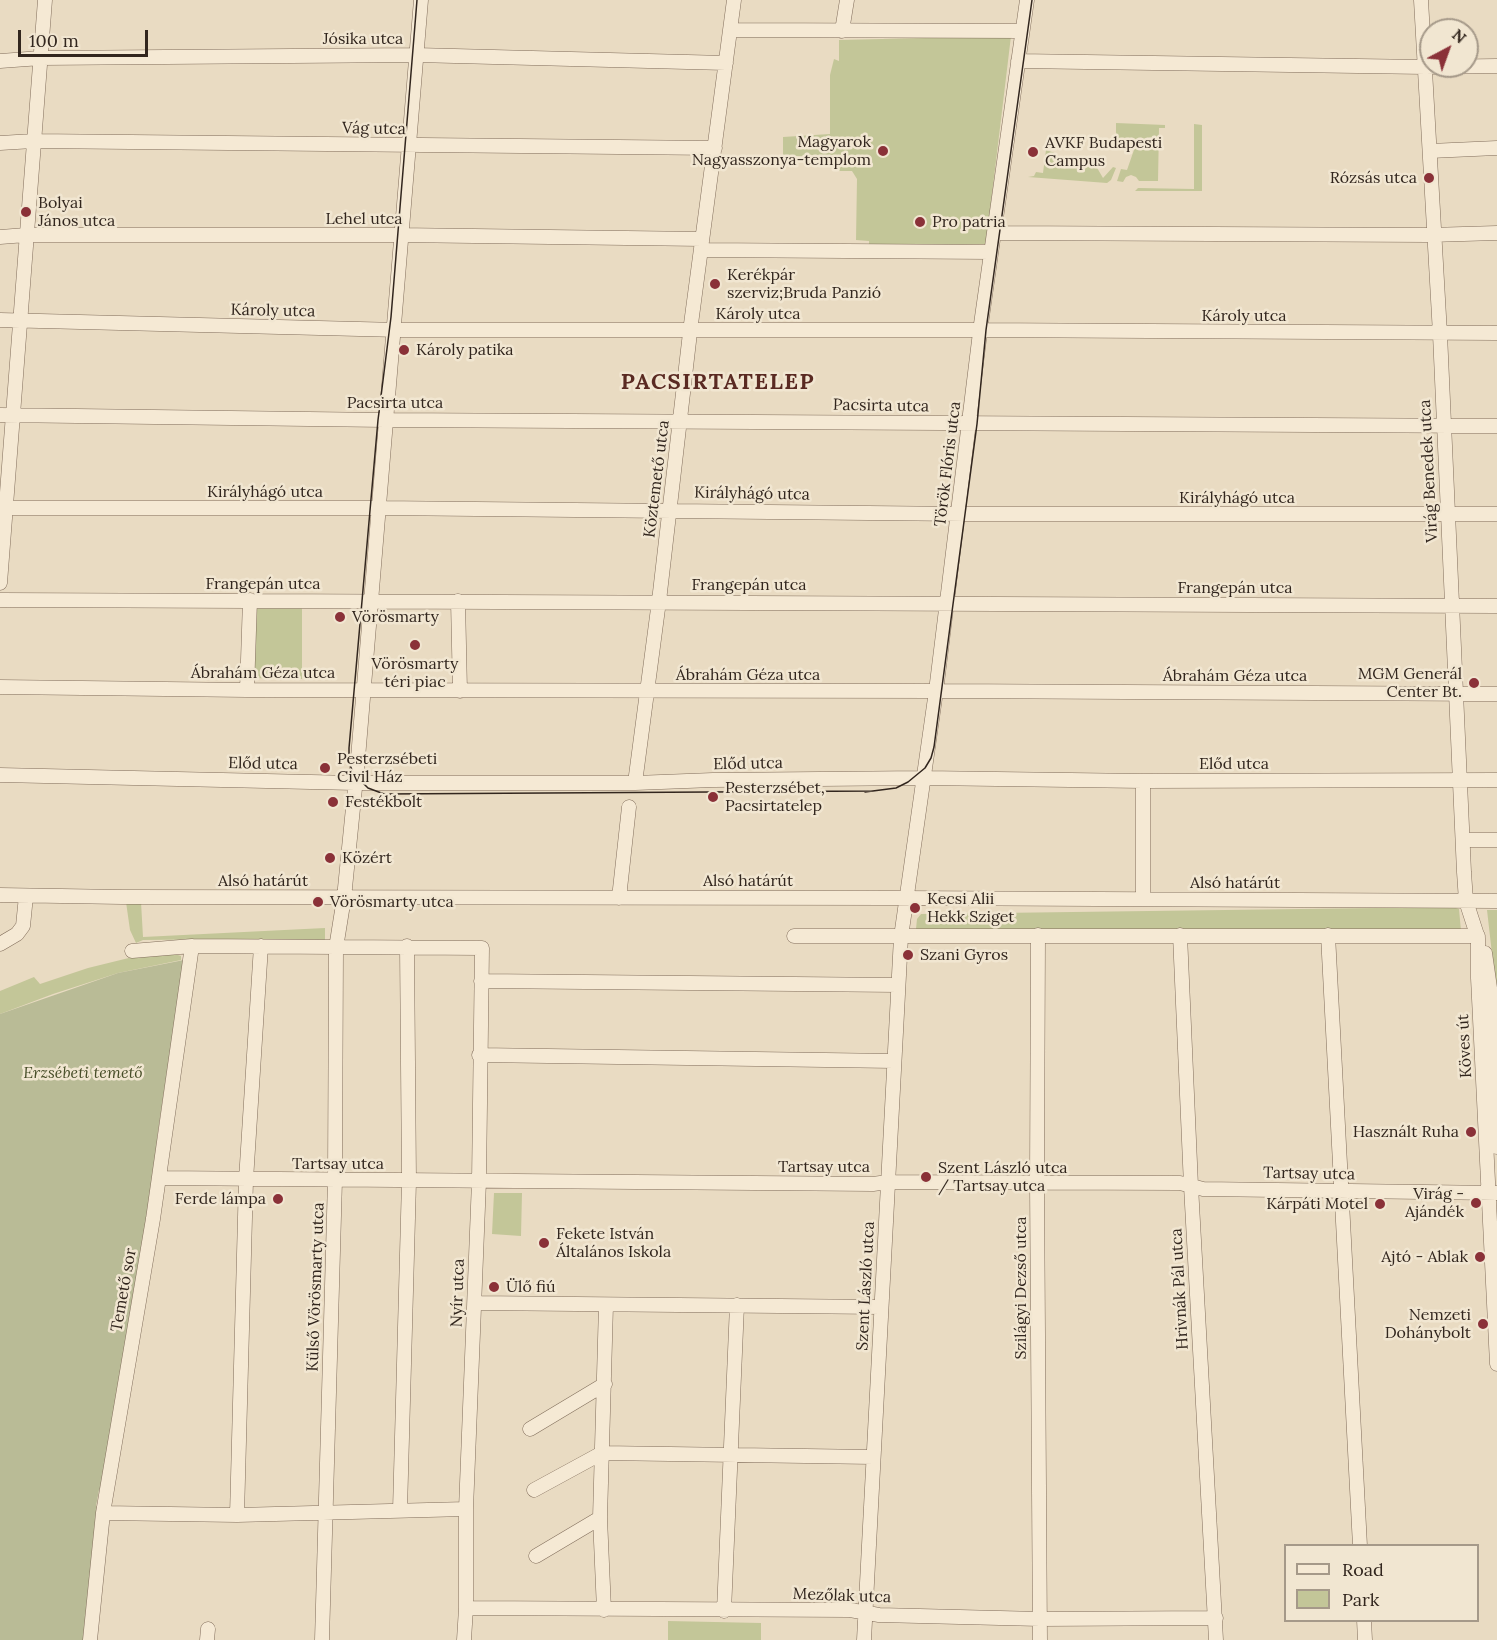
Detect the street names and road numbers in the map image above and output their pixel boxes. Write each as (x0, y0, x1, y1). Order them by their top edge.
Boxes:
street label: Jósika utca (323, 29, 403, 49)
street label: Vág utca (342, 119, 406, 139)
street label: Lehel utca (325, 209, 403, 229)
street label: Károly utca (230, 301, 316, 321)
street label: Károly utca (716, 304, 800, 324)
street label: Károly utca (1202, 306, 1286, 326)
street label: Pacsirta utca (347, 393, 443, 413)
street label: Pacsirta utca (833, 396, 929, 416)
street label: Virág Benedek utca (1416, 399, 1442, 543)
street label: Török Flóris utca (931, 400, 965, 528)
street label: Köztemető utca (640, 419, 674, 539)
street label: Királyhágó utca (207, 482, 323, 502)
street label: Királyhágó utca (694, 483, 810, 505)
street label: Királyhágó utca (1179, 488, 1295, 508)
street label: Frangepán utca (205, 574, 321, 594)
street label: Frangepán utca (691, 575, 807, 595)
street label: Frangepán utca (1177, 578, 1293, 598)
street label: Ábrahám Géza utca (191, 663, 335, 683)
street label: Ábrahám Géza utca (676, 665, 820, 685)
street label: Ábrahám Géza utca (1163, 666, 1307, 686)
street label: Előd utca (228, 754, 298, 774)
street label: Előd utca (713, 754, 783, 774)
street label: Előd utca (1199, 754, 1269, 774)
street label: Alsó határút (218, 871, 308, 891)
street label: Alsó határút (703, 871, 793, 891)
street label: Alsó határút (1190, 873, 1280, 893)
street label: Köves út (1454, 1014, 1476, 1078)
street label: Tartsay utca (292, 1154, 384, 1174)
street label: Tartsay utca (778, 1157, 870, 1177)
street label: Tartsay utca (1263, 1164, 1355, 1184)
street label: Külső Vörösmarty utca (303, 1202, 329, 1372)
street label: Szilágyi Dezső utca (1011, 1217, 1031, 1359)
street label: Szent László utca (853, 1221, 879, 1351)
street label: Hrivnák Pál utca (1167, 1228, 1193, 1350)
street label: Temető sor (107, 1247, 141, 1333)
street label: Nyír utca (447, 1258, 469, 1328)
street label: Mezőlak utca (792, 1585, 892, 1607)

